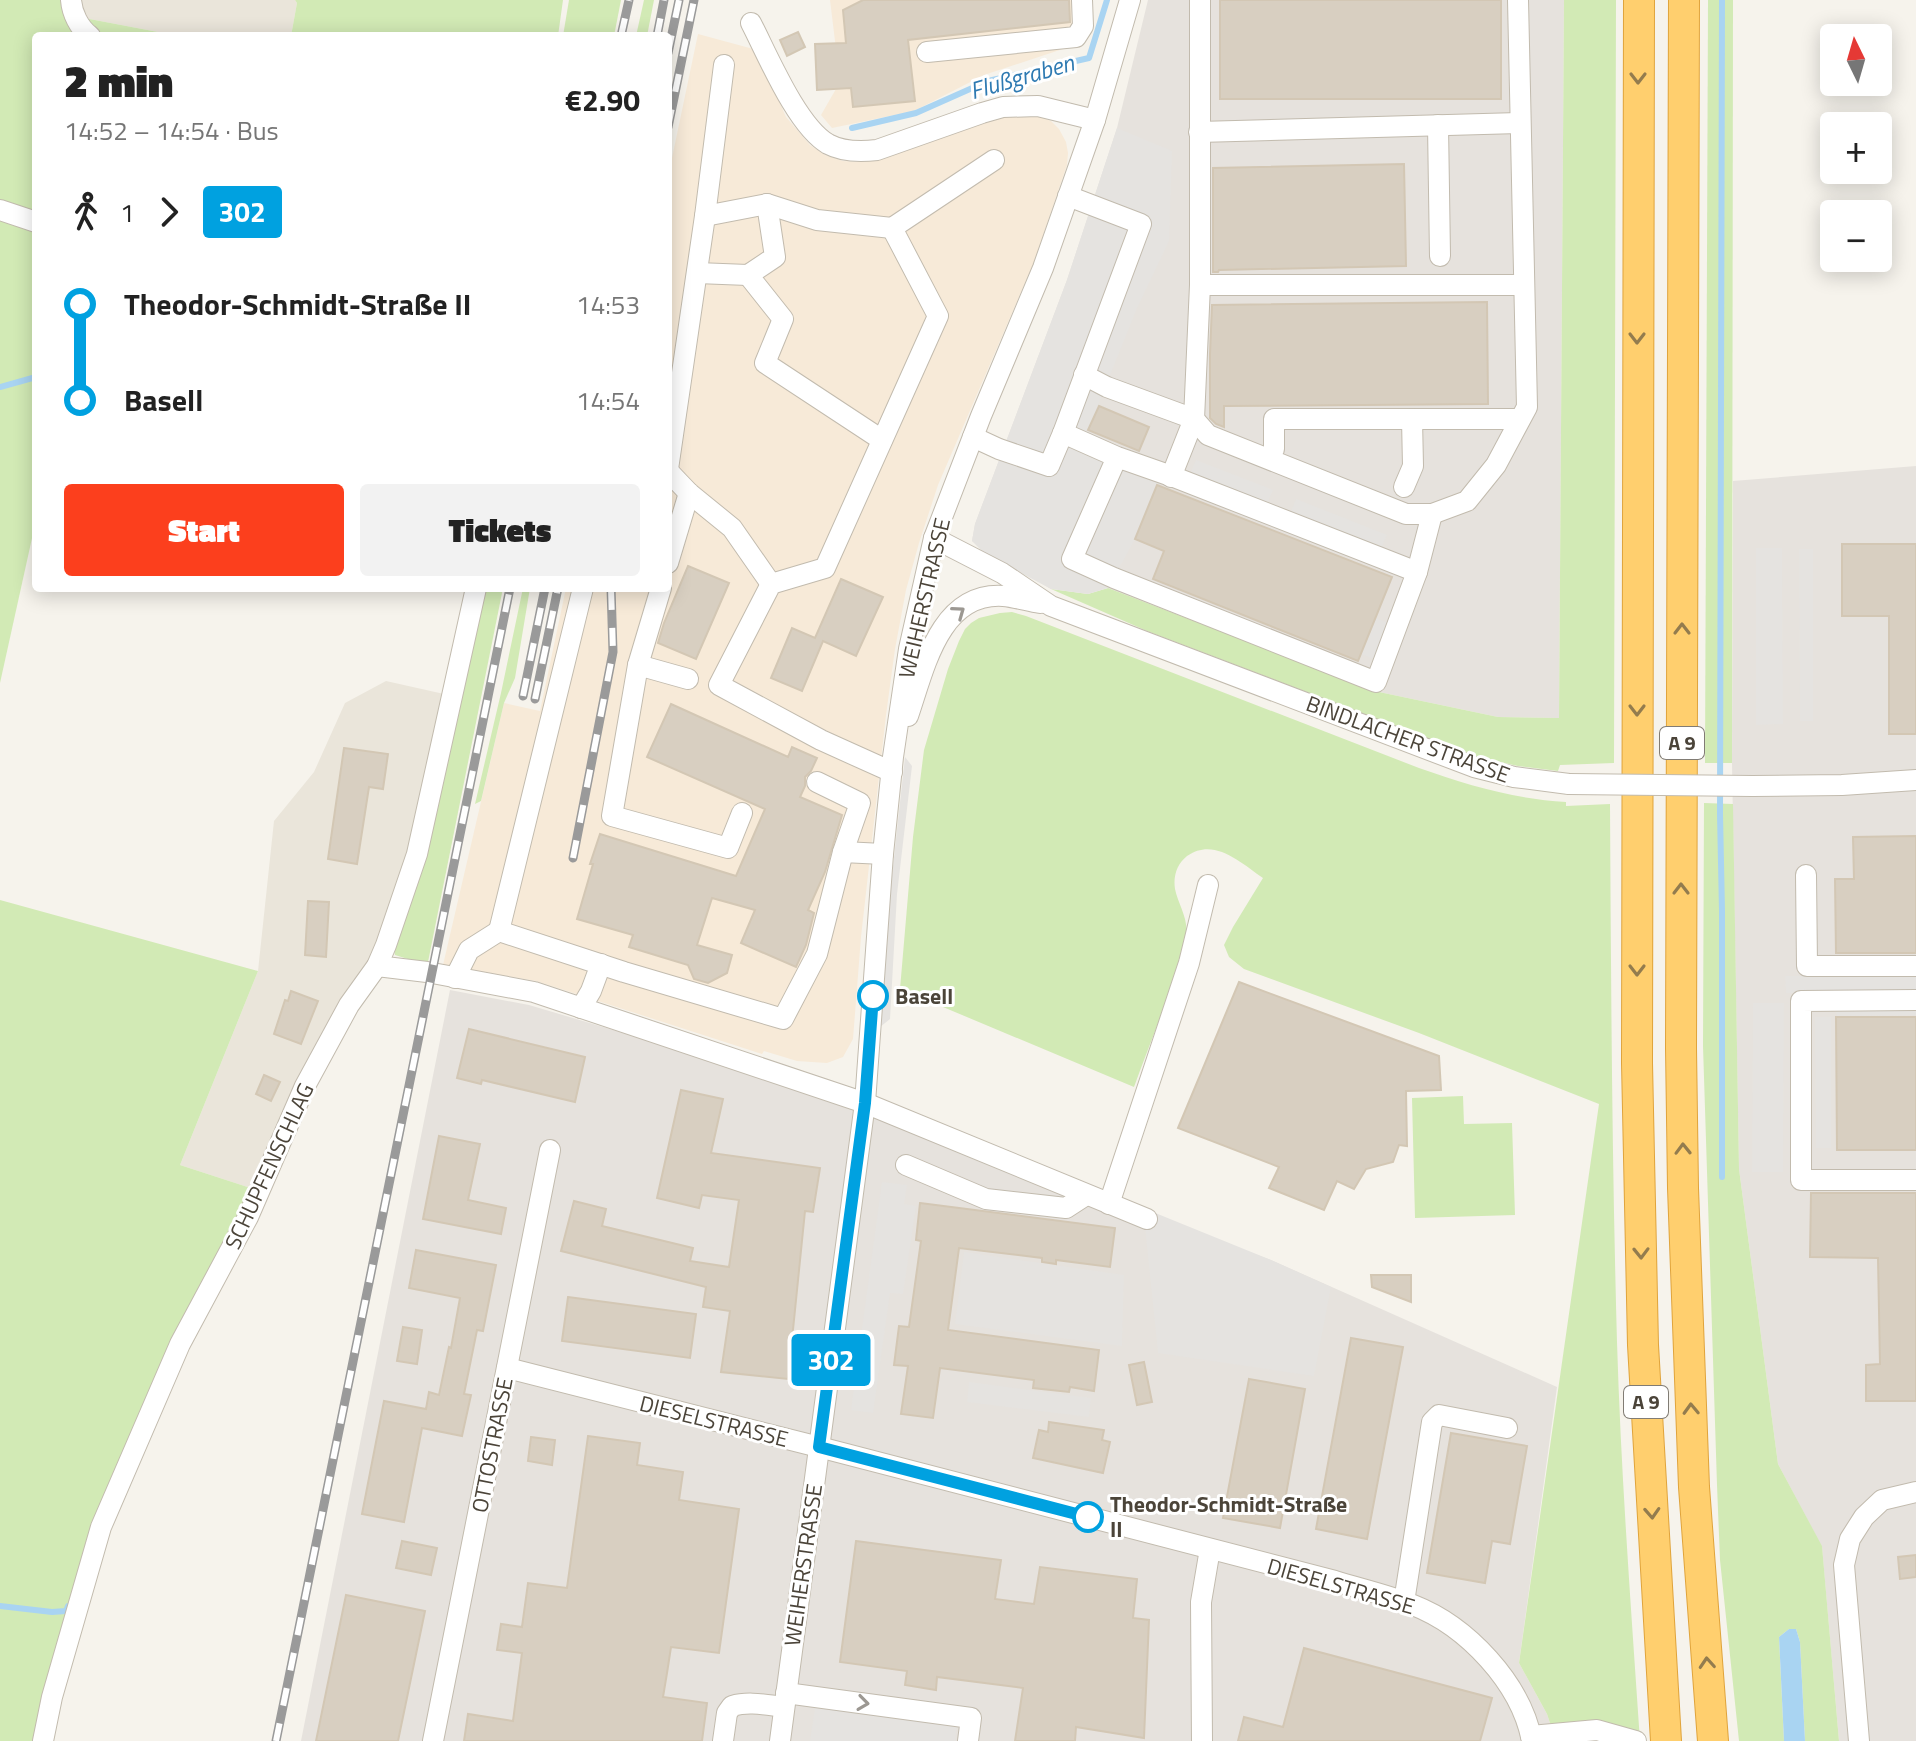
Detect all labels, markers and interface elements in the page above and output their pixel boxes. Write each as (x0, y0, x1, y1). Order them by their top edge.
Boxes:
north arrow (1820, 24, 1892, 96)
map controls (1820, 24, 1892, 272)
water label: Flußgraben (965, 44, 1079, 108)
text: 2 min (64, 47, 173, 114)
one-way arrow (1629, 72, 1647, 85)
text: €2.90 (565, 77, 640, 123)
text: 14:52 – 14:54 · Bus (64, 111, 279, 150)
button: + (1820, 112, 1892, 184)
icon: walk (64, 190, 108, 234)
icon: forward (147, 190, 191, 234)
text: 302 (219, 190, 266, 233)
text: 1 (120, 193, 135, 232)
button: − (1820, 200, 1892, 272)
text: Theodor-Schmidt-Straße II (124, 281, 471, 327)
text: 14:53 (576, 285, 640, 324)
one-way arrow (1628, 332, 1646, 345)
text: Basell (124, 377, 203, 423)
text: 14:54 (576, 381, 640, 420)
button: Start (64, 484, 344, 576)
button: Tickets (360, 484, 640, 576)
street label: WEIHERSTRASSE (889, 515, 959, 681)
one-way arrow (951, 607, 965, 621)
one-way arrow (1673, 622, 1691, 635)
street label: BINDLACHER STRASSE (1301, 686, 1515, 792)
one-way arrow (1628, 704, 1646, 717)
road number: A 9 (1660, 727, 1704, 759)
one-way arrow (1672, 882, 1690, 895)
one-way arrow (1628, 964, 1646, 977)
place label: Basell (895, 979, 953, 1013)
marker: Basell (858, 981, 888, 1011)
street label: SCHUPFENSCHLAG (216, 1077, 322, 1255)
one-way arrow (1674, 1142, 1691, 1155)
one-way arrow (1632, 1247, 1650, 1260)
line badge: 302 (785, 1334, 877, 1386)
text: 302 (807, 1338, 855, 1381)
street label: OTTOSTRASSE (462, 1374, 522, 1516)
street label: DIESELSTRASSE (636, 1386, 792, 1456)
road number: A 9 (1624, 1386, 1668, 1418)
one-way arrow (1683, 1402, 1700, 1415)
street label: WEIHERSTRASSE (775, 1482, 831, 1648)
place label: Theodor-Schmidt-Straße II (1110, 1487, 1347, 1546)
marker: Theodor-Schmidt-Straße II (1073, 1502, 1103, 1532)
one-way arrow (1643, 1507, 1660, 1520)
street label: DIESELSTRASSE (1263, 1549, 1419, 1623)
one-way arrow (1699, 1656, 1716, 1669)
one-way arrow (856, 1694, 870, 1711)

